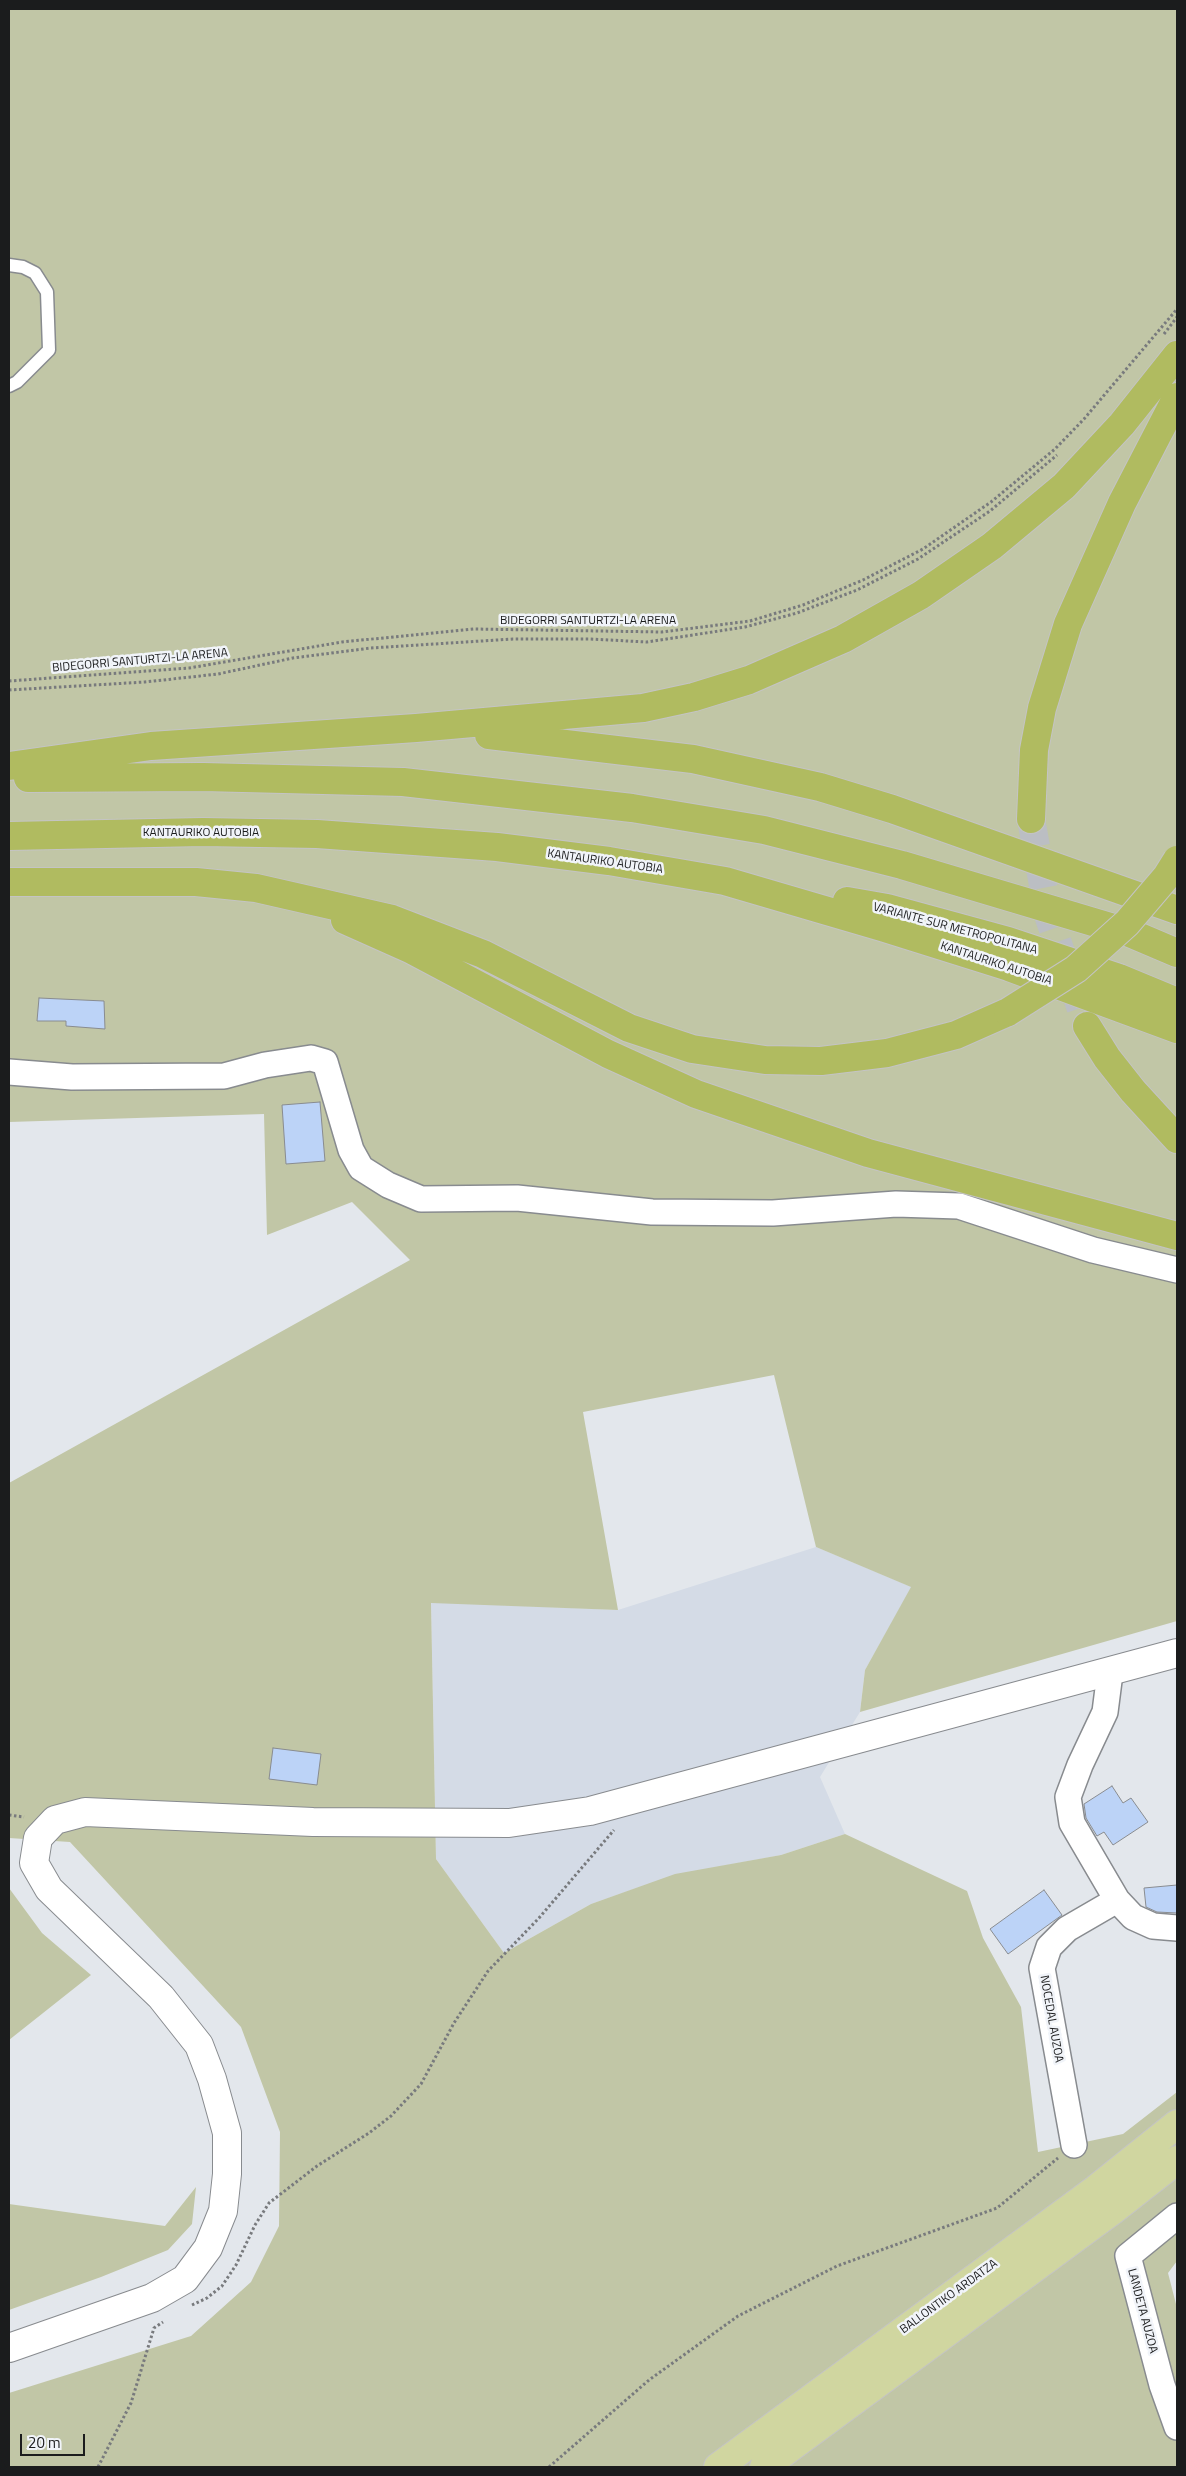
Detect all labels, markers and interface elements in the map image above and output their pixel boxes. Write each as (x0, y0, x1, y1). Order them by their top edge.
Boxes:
street label: BIDEGORRI SANTURTZI-LA ARENA (500, 614, 676, 628)
street label: BIDEGORRI SANTURTZI-LA ARENA (52, 646, 228, 676)
street label: KANTAURIKO AUTOBIA (143, 826, 259, 840)
street label: KANTAURIKO AUTOBIA (546, 847, 664, 877)
street label: VARIANTE SUR METROPOLITANA (871, 900, 1039, 958)
street label: KANTAURIKO AUTOBIA (938, 939, 1054, 989)
street label: NOCEDAL AUZOA (1036, 1974, 1066, 2064)
street label: BALLONTIKO ARDATZA (898, 2257, 1000, 2337)
street label: LANDETA AUZOA (1124, 2267, 1160, 2355)
scale bar (22, 2424, 88, 2456)
text: 20 m (28, 2431, 61, 2454)

